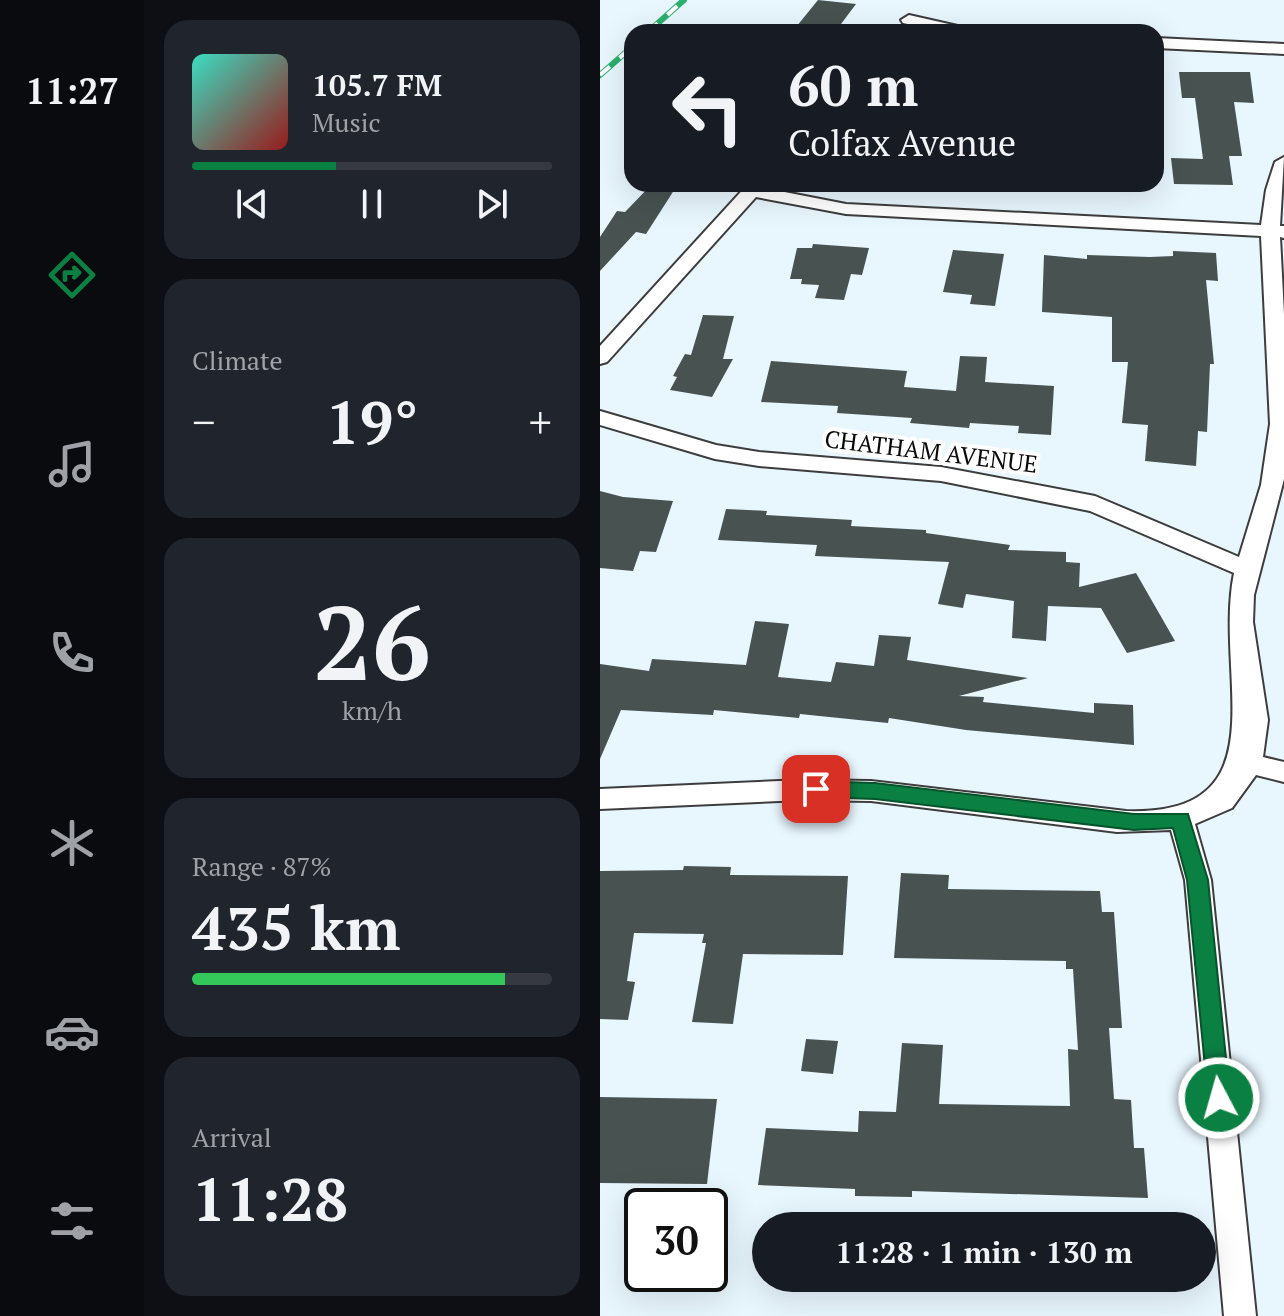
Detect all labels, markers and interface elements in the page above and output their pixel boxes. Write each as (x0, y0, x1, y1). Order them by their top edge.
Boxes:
text: 60 m (788, 48, 918, 122)
icon: left (656, 56, 760, 160)
text: 105.7 FM (312, 65, 442, 105)
text: 11:27 (25, 67, 119, 114)
text: Music (312, 105, 381, 139)
text: Colfax Avenue (788, 119, 1016, 166)
icon: previous (230, 182, 274, 226)
icon: pause (350, 182, 394, 226)
icon: next (470, 182, 514, 226)
icon: directions (44, 247, 100, 303)
text: Climate (192, 343, 283, 377)
text: 19° (326, 382, 418, 461)
text: − (192, 392, 215, 451)
text: + (529, 392, 552, 451)
street label: CHATHAM AVENUE (823, 422, 1039, 480)
icon: music (44, 436, 100, 492)
text: 26 (313, 572, 431, 710)
icon: phone (44, 625, 100, 681)
text: km/h (342, 693, 402, 727)
pin (782, 755, 850, 823)
icon: arrive (794, 767, 838, 811)
icon: climate (44, 815, 100, 871)
text: Range · 87% (192, 849, 331, 883)
text: 435 km (192, 888, 400, 967)
icon: car (44, 1004, 100, 1060)
position arrow (1177, 1056, 1261, 1140)
text: Arrival (192, 1120, 272, 1154)
text: 11:28 (192, 1159, 348, 1238)
speed limit sign: 30 (624, 1188, 728, 1292)
icon: filters (44, 1193, 100, 1249)
text: 11:28 · 1 min · 130 m (836, 1232, 1132, 1272)

